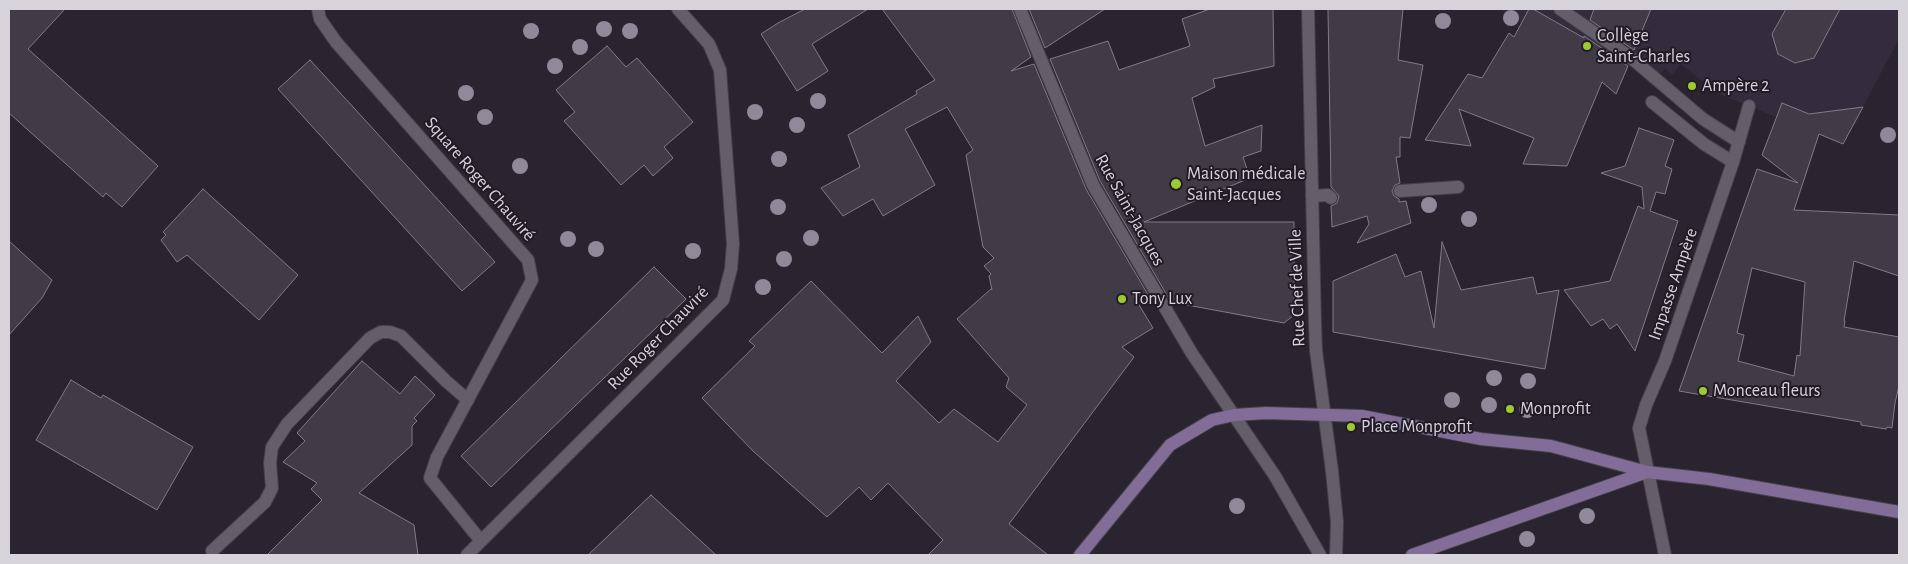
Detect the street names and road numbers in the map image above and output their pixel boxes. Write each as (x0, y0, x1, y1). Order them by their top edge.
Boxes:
street label: Square Roger Chauviré (420, 112, 540, 246)
street label: Rue Saint-Jacques (1090, 150, 1170, 270)
street label: Impasse Ampère (1644, 225, 1702, 343)
street label: Rue Chef de Ville (1284, 229, 1310, 347)
street label: Rue Roger Chauviré (603, 282, 713, 394)

